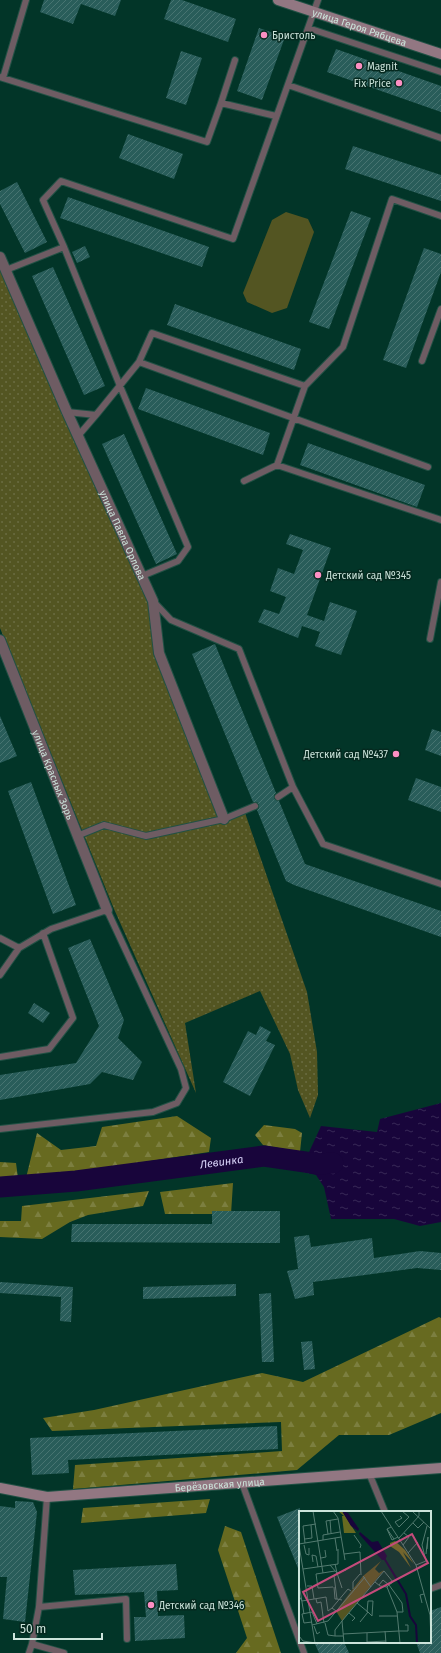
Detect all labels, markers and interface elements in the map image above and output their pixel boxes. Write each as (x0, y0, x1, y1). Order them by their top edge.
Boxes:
street label: улица Героя Рябцева (311, 7, 408, 49)
marker: Бристоль (259, 30, 269, 40)
place label: Бристоль (272, 30, 315, 42)
marker: Magnit (354, 61, 364, 71)
place label: Magnit (367, 61, 398, 73)
place label: Fix Price (354, 78, 391, 90)
marker: Fix Price (394, 78, 404, 88)
street label: улица Павла Орлова (96, 489, 148, 582)
marker: Детский сад №345 (313, 570, 323, 580)
place label: Детский сад №345 (325, 570, 411, 582)
street label: улица Красных Зорь (29, 729, 76, 822)
place label: Детский сад №437 (303, 749, 389, 761)
marker: Детский сад №437 (391, 749, 401, 759)
water label: Левинка (198, 1153, 244, 1172)
street label: Берёзовская улица (174, 1476, 265, 1495)
inset map (299, 1511, 431, 1643)
marker: Детский сад №346 (146, 1600, 156, 1610)
place label: Детский сад №346 (158, 1600, 244, 1612)
scale bar (14, 1615, 102, 1641)
text: 50 m (20, 1622, 46, 1636)

